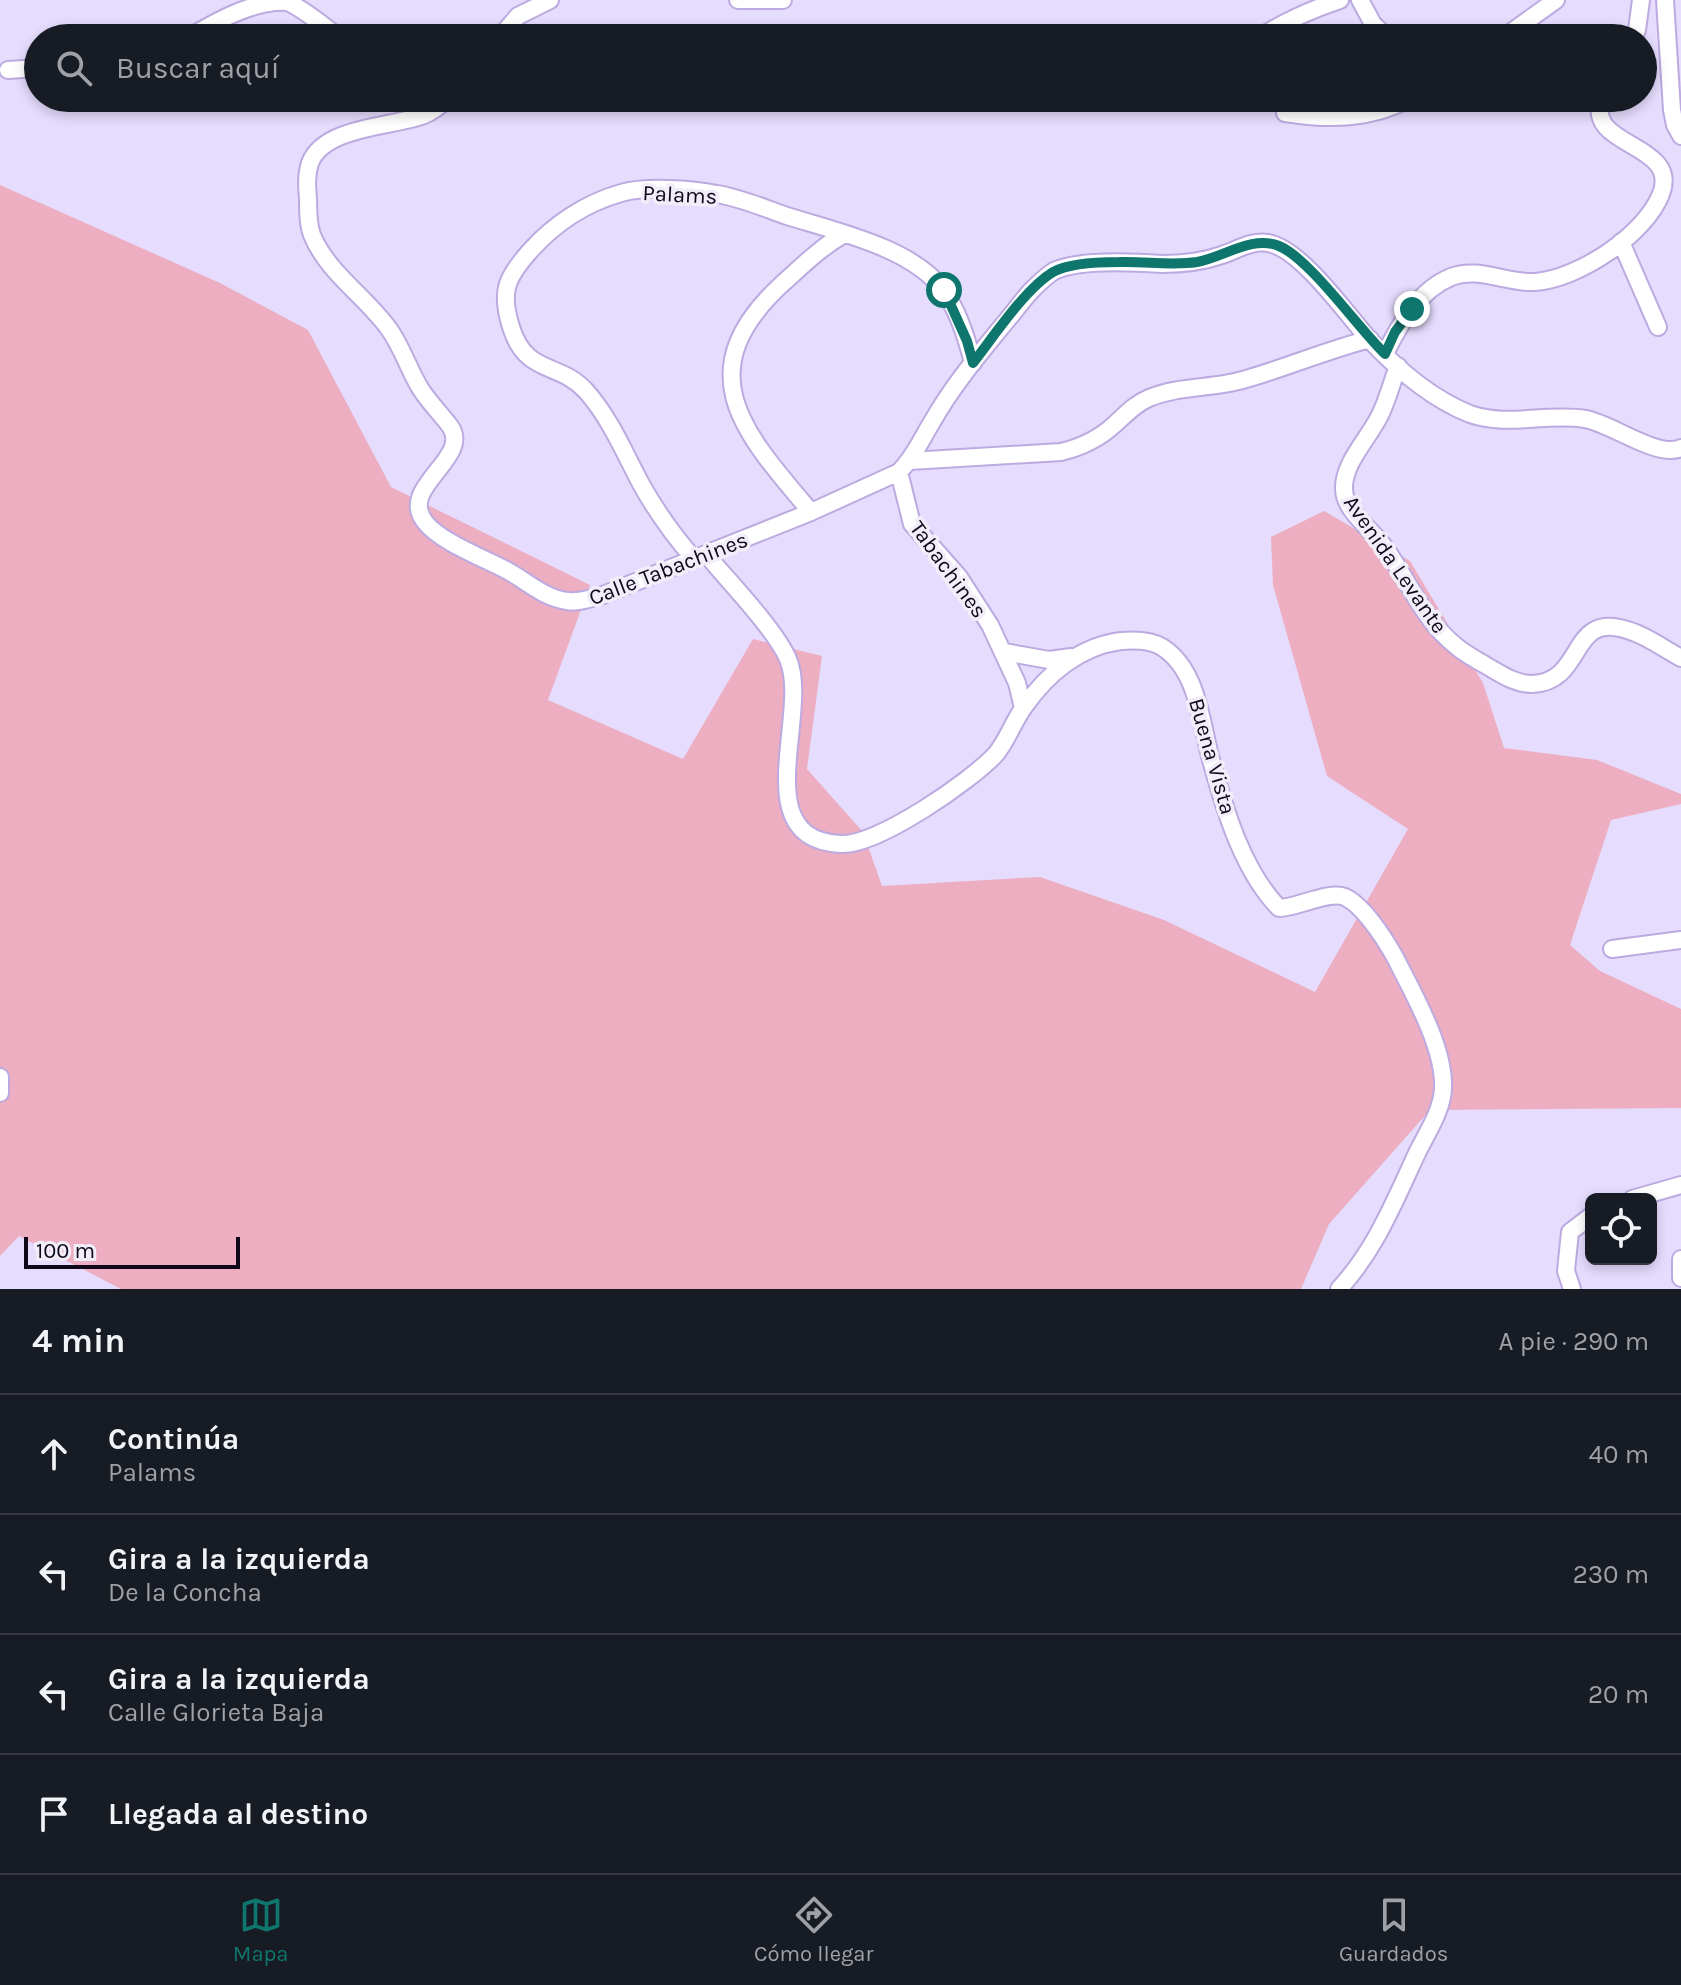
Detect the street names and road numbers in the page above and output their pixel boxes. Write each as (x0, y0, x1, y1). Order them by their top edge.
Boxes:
street label: Palams (642, 180, 718, 210)
street label: Avenida Levante (1338, 491, 1452, 639)
street label: Tabachines (904, 516, 992, 623)
street label: Calle Tabachines (585, 527, 751, 611)
street label: Buena Vista (1183, 695, 1241, 817)

